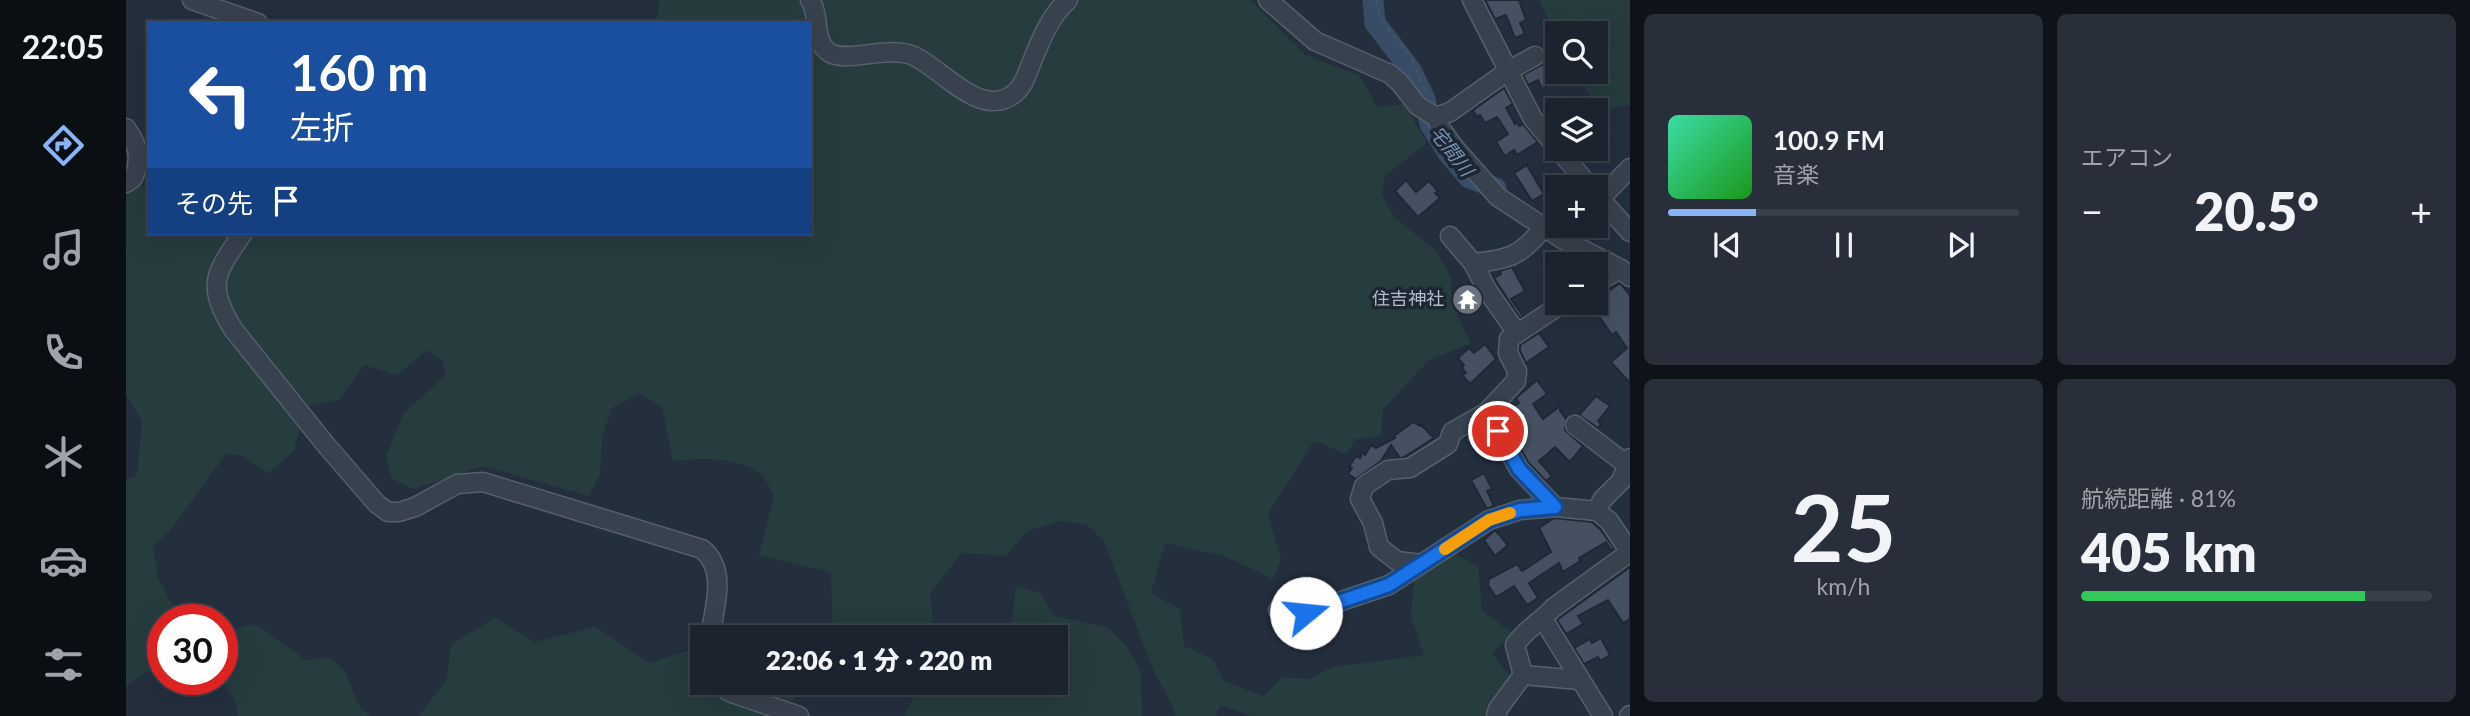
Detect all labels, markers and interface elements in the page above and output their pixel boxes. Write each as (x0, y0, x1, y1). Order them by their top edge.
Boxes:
map controls (1545, 21, 1608, 315)
button: search (1545, 21, 1608, 84)
text: 22:05 (22, 27, 104, 66)
text: 160 m (290, 43, 428, 101)
icon: left (175, 49, 266, 140)
button: layers (1545, 98, 1608, 161)
text: 左折 (290, 107, 354, 146)
icon: directions (39, 121, 88, 170)
water label: 宅間川 (1426, 121, 1480, 182)
text: 100.9 FM (1773, 124, 1885, 156)
text: エアコン (2081, 143, 2173, 171)
text: 音楽 (1773, 160, 1819, 188)
button: + (1545, 175, 1608, 238)
text: 20.5° (2194, 180, 2319, 242)
icon: arrive (267, 182, 305, 220)
text: その先 (175, 187, 253, 219)
text: − (2081, 188, 2103, 234)
text: + (2410, 188, 2432, 234)
icon: music (39, 225, 88, 274)
icon: previous (1708, 226, 1746, 264)
icon: pause (1825, 226, 1863, 264)
icon: next (1942, 226, 1980, 264)
button: − (1545, 252, 1608, 315)
temple icon: 住吉神社 (1450, 282, 1484, 316)
place label: 住吉神社 (1372, 287, 1444, 309)
icon: phone (39, 328, 88, 377)
pin (1468, 401, 1528, 461)
icon: arrive (1479, 412, 1517, 450)
icon: climate (39, 432, 88, 481)
text: 25 (1791, 472, 1896, 581)
text: 航続距離 · 81% (2081, 484, 2236, 512)
text: 405 km (2081, 521, 2257, 583)
icon: car (39, 536, 88, 585)
text: km/h (1817, 572, 1870, 600)
position arrow (1269, 576, 1343, 650)
speed limit sign: 30 (147, 604, 238, 695)
icon: filters (39, 640, 88, 689)
text: 22:06 · 1 分 · 220 m (766, 644, 992, 676)

